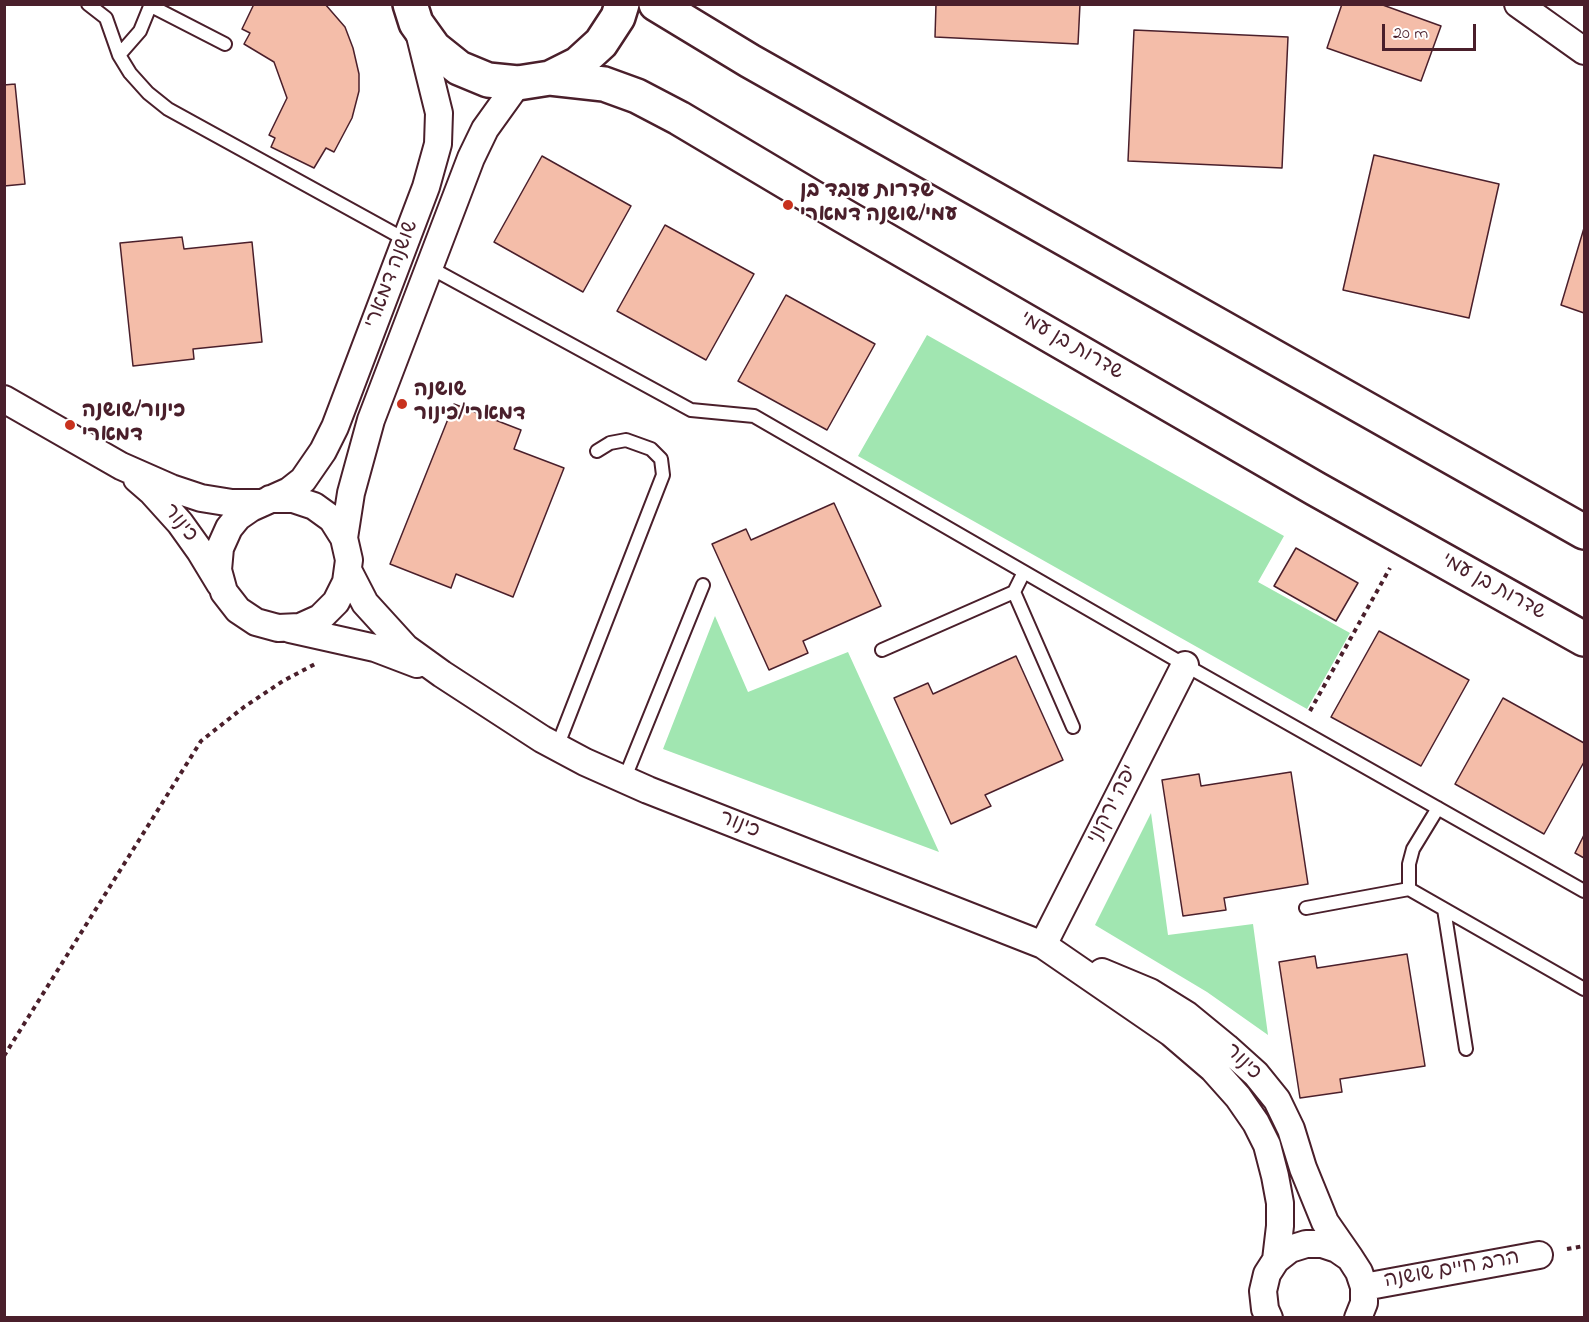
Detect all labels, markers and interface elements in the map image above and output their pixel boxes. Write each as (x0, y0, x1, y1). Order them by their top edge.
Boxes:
scale bar (1385, 12, 1480, 50)
text: 20 m (1393, 21, 1428, 47)
place label: שדרות עובד בן עמי/שושנה דמארי (800, 180, 958, 230)
marker: שדרות עובד בן עמי/שושנה דמארי (781, 198, 795, 212)
street label: שושנה דמארי (361, 217, 425, 333)
street label: שדרות בן עמי (1015, 307, 1127, 387)
place label: שושנה דמארי/כינור (414, 379, 526, 429)
marker: שושנה דמארי/כינור (395, 397, 409, 411)
place label: כינור/שושנה דמארי (82, 400, 185, 450)
marker: כינור/שושנה דמארי (63, 418, 77, 432)
street label: כינור (156, 500, 202, 548)
street label: שדרות בן עמי (1436, 549, 1550, 627)
street label: יפה ירקוני (1083, 761, 1145, 849)
street label: כינור (715, 807, 763, 845)
street label: כינור (1218, 1040, 1266, 1086)
street label: הרב חיים שושנה (1382, 1247, 1522, 1295)

